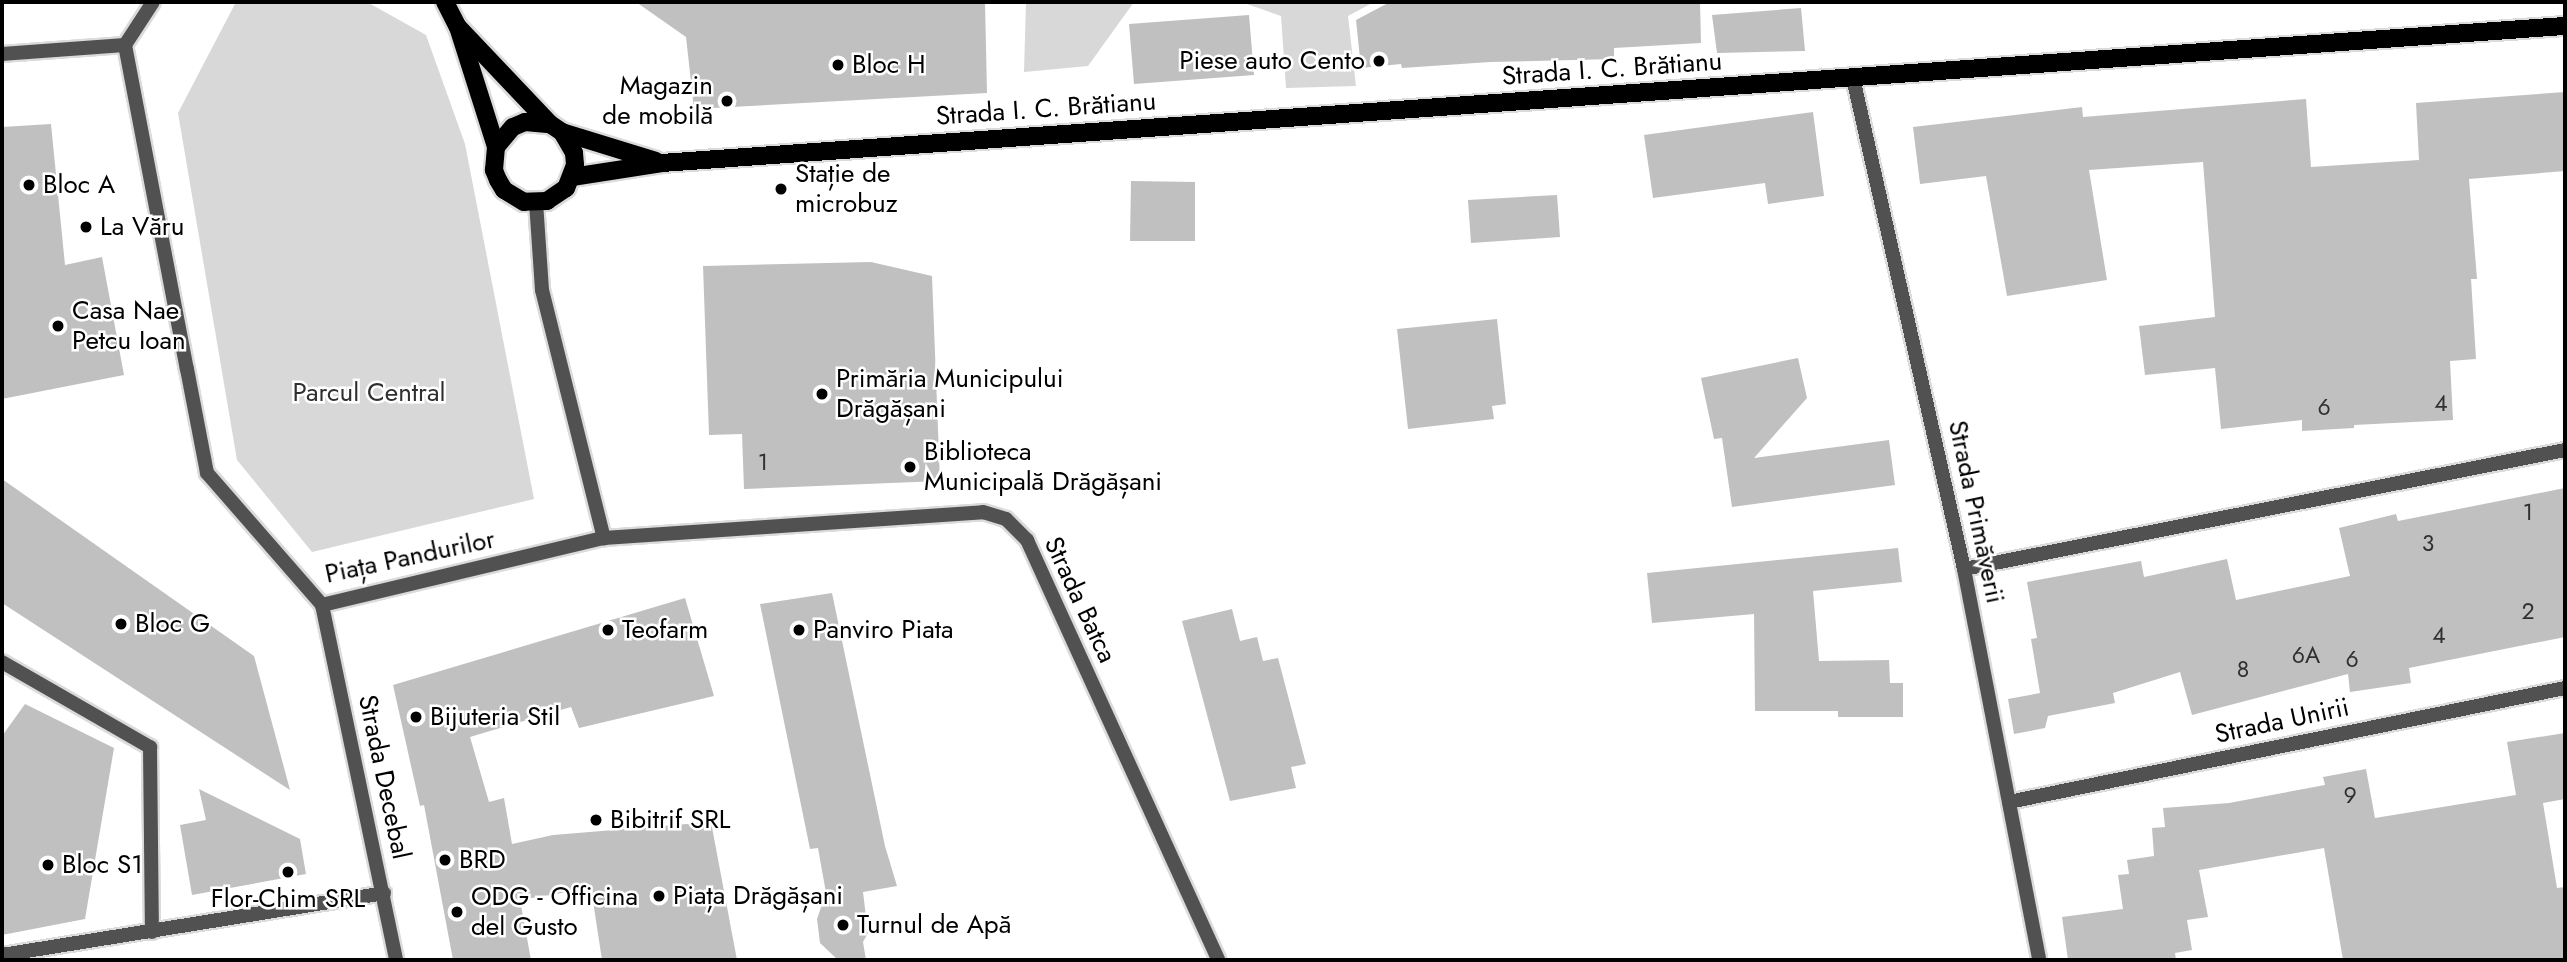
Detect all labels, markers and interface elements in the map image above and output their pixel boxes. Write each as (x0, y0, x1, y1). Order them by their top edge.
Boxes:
place label: Piese auto Cento (1179, 45, 1365, 77)
street label: Strada I. C. Brătianu (1501, 46, 1723, 92)
place label: Bloc H (852, 49, 926, 81)
marker: Piese auto Cento (1371, 53, 1387, 69)
marker: Bloc H (830, 57, 846, 73)
place label: Magazin de mobilă (602, 70, 713, 132)
street label: Strada I. C. Brătianu (935, 86, 1157, 132)
marker: Magazin de mobilă (719, 93, 735, 109)
place label: Stație de microbuz (795, 158, 898, 220)
place label: Bloc A (43, 169, 115, 201)
marker: Bloc A (21, 177, 37, 193)
marker: Stație de microbuz (773, 181, 789, 197)
place label: La Văru (100, 211, 184, 243)
marker: La Văru (78, 219, 94, 235)
place label: Casa Nae Petcu Ioan (72, 295, 186, 356)
marker: Casa Nae Petcu Ioan (50, 318, 66, 334)
place label: Primăria Municipului Drăgășani (836, 363, 1063, 424)
park label: Parcul Central (293, 377, 445, 409)
marker: Primăria Municipului Drăgășani (814, 386, 830, 402)
house number: 4 (2434, 389, 2448, 417)
house number: 6 (2317, 393, 2331, 421)
street label: Strada Primăverii (1941, 418, 2011, 606)
place label: Biblioteca Municipală Drăgășani (924, 436, 1162, 498)
house number: 1 (758, 448, 768, 476)
marker: Biblioteca Municipală Drăgășani (902, 459, 918, 475)
house number: 1 (2523, 498, 2533, 526)
street label: Piața Pandurilor (322, 524, 498, 590)
house number: 3 (2422, 529, 2434, 557)
street label: Strada Batca (1037, 532, 1123, 668)
house number: 2 (2521, 597, 2535, 625)
place label: Bloc G (135, 608, 210, 640)
place label: Teofarm (622, 614, 708, 646)
place label: Panviro Piata (813, 614, 953, 646)
marker: Bloc G (113, 616, 129, 632)
house number: 4 (2432, 621, 2446, 649)
marker: Teofarm (600, 622, 616, 638)
marker: Panviro Piata (791, 622, 807, 638)
house number: 6A (2292, 641, 2320, 669)
house number: 6 (2345, 645, 2359, 673)
house number: 8 (2237, 655, 2249, 683)
street label: Strada Decebal (351, 692, 417, 862)
street label: Strada Unirii (2212, 692, 2352, 750)
place label: Bijuteria Stil (430, 701, 560, 733)
marker: Bijuteria Stil (408, 709, 424, 725)
house number: 9 (2343, 781, 2357, 809)
place label: Bibitrif SRL (610, 804, 731, 836)
marker: Bibitrif SRL (588, 812, 604, 828)
place label: BRD (459, 844, 506, 876)
place label: Bloc S1 (62, 849, 143, 881)
marker: BRD (437, 852, 453, 868)
marker: Bloc S1 (40, 857, 56, 873)
marker: Flor-Chim SRL (280, 864, 296, 880)
place label: Piața Drăgășani (673, 880, 843, 912)
place label: ODG - Officina del Gusto (471, 881, 638, 942)
place label: Flor-Chim SRL (211, 883, 365, 915)
marker: Piața Drăgășani (651, 888, 667, 904)
marker: ODG - Officina del Gusto (449, 904, 465, 920)
place label: Turnul de Apă (857, 909, 1011, 941)
marker: Turnul de Apă (835, 917, 851, 933)

